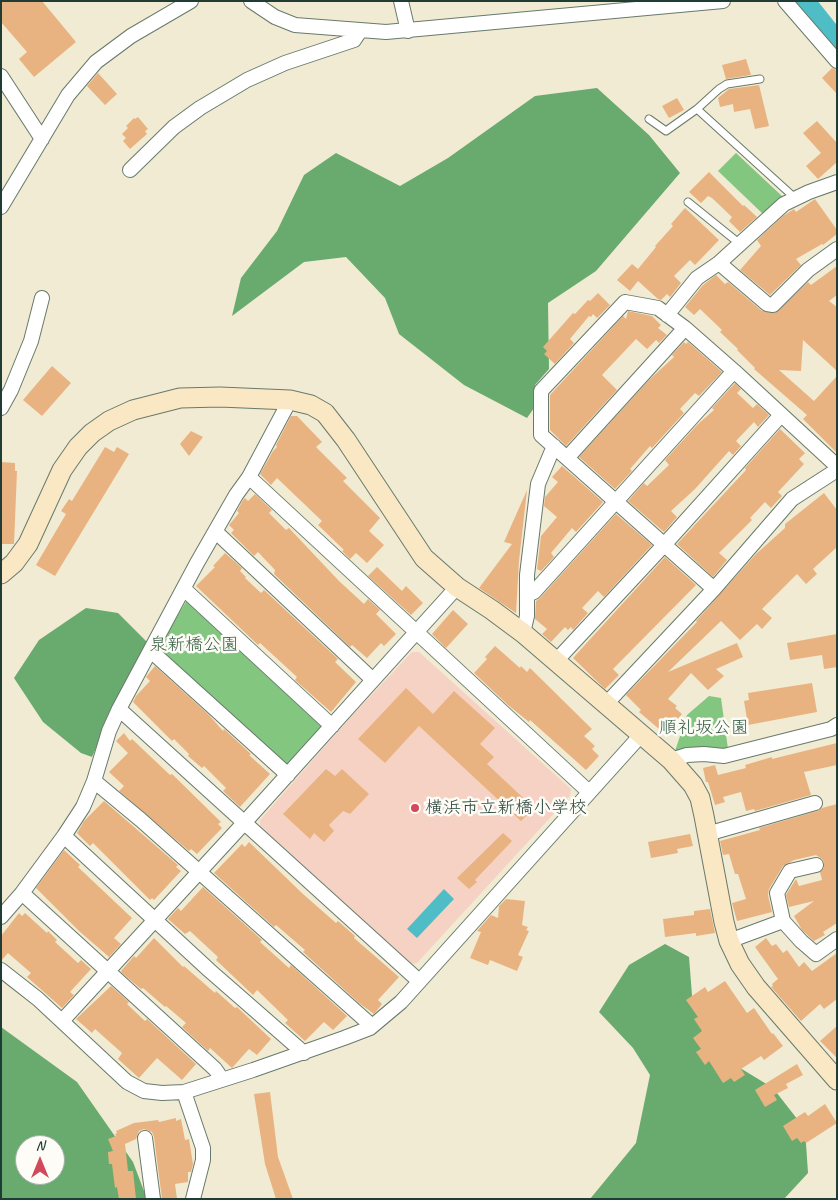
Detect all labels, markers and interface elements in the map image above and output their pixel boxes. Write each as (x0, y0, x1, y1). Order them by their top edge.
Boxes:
park label: 泉新橋公園 (149, 634, 239, 656)
park label: 順礼坂公園 (659, 717, 749, 739)
place label: 横浜市立新橋小学校 (425, 797, 587, 819)
marker: 横浜市立新橋小学校 (409, 802, 421, 814)
north arrow (15, 1135, 65, 1185)
text: N (36, 1137, 44, 1154)

